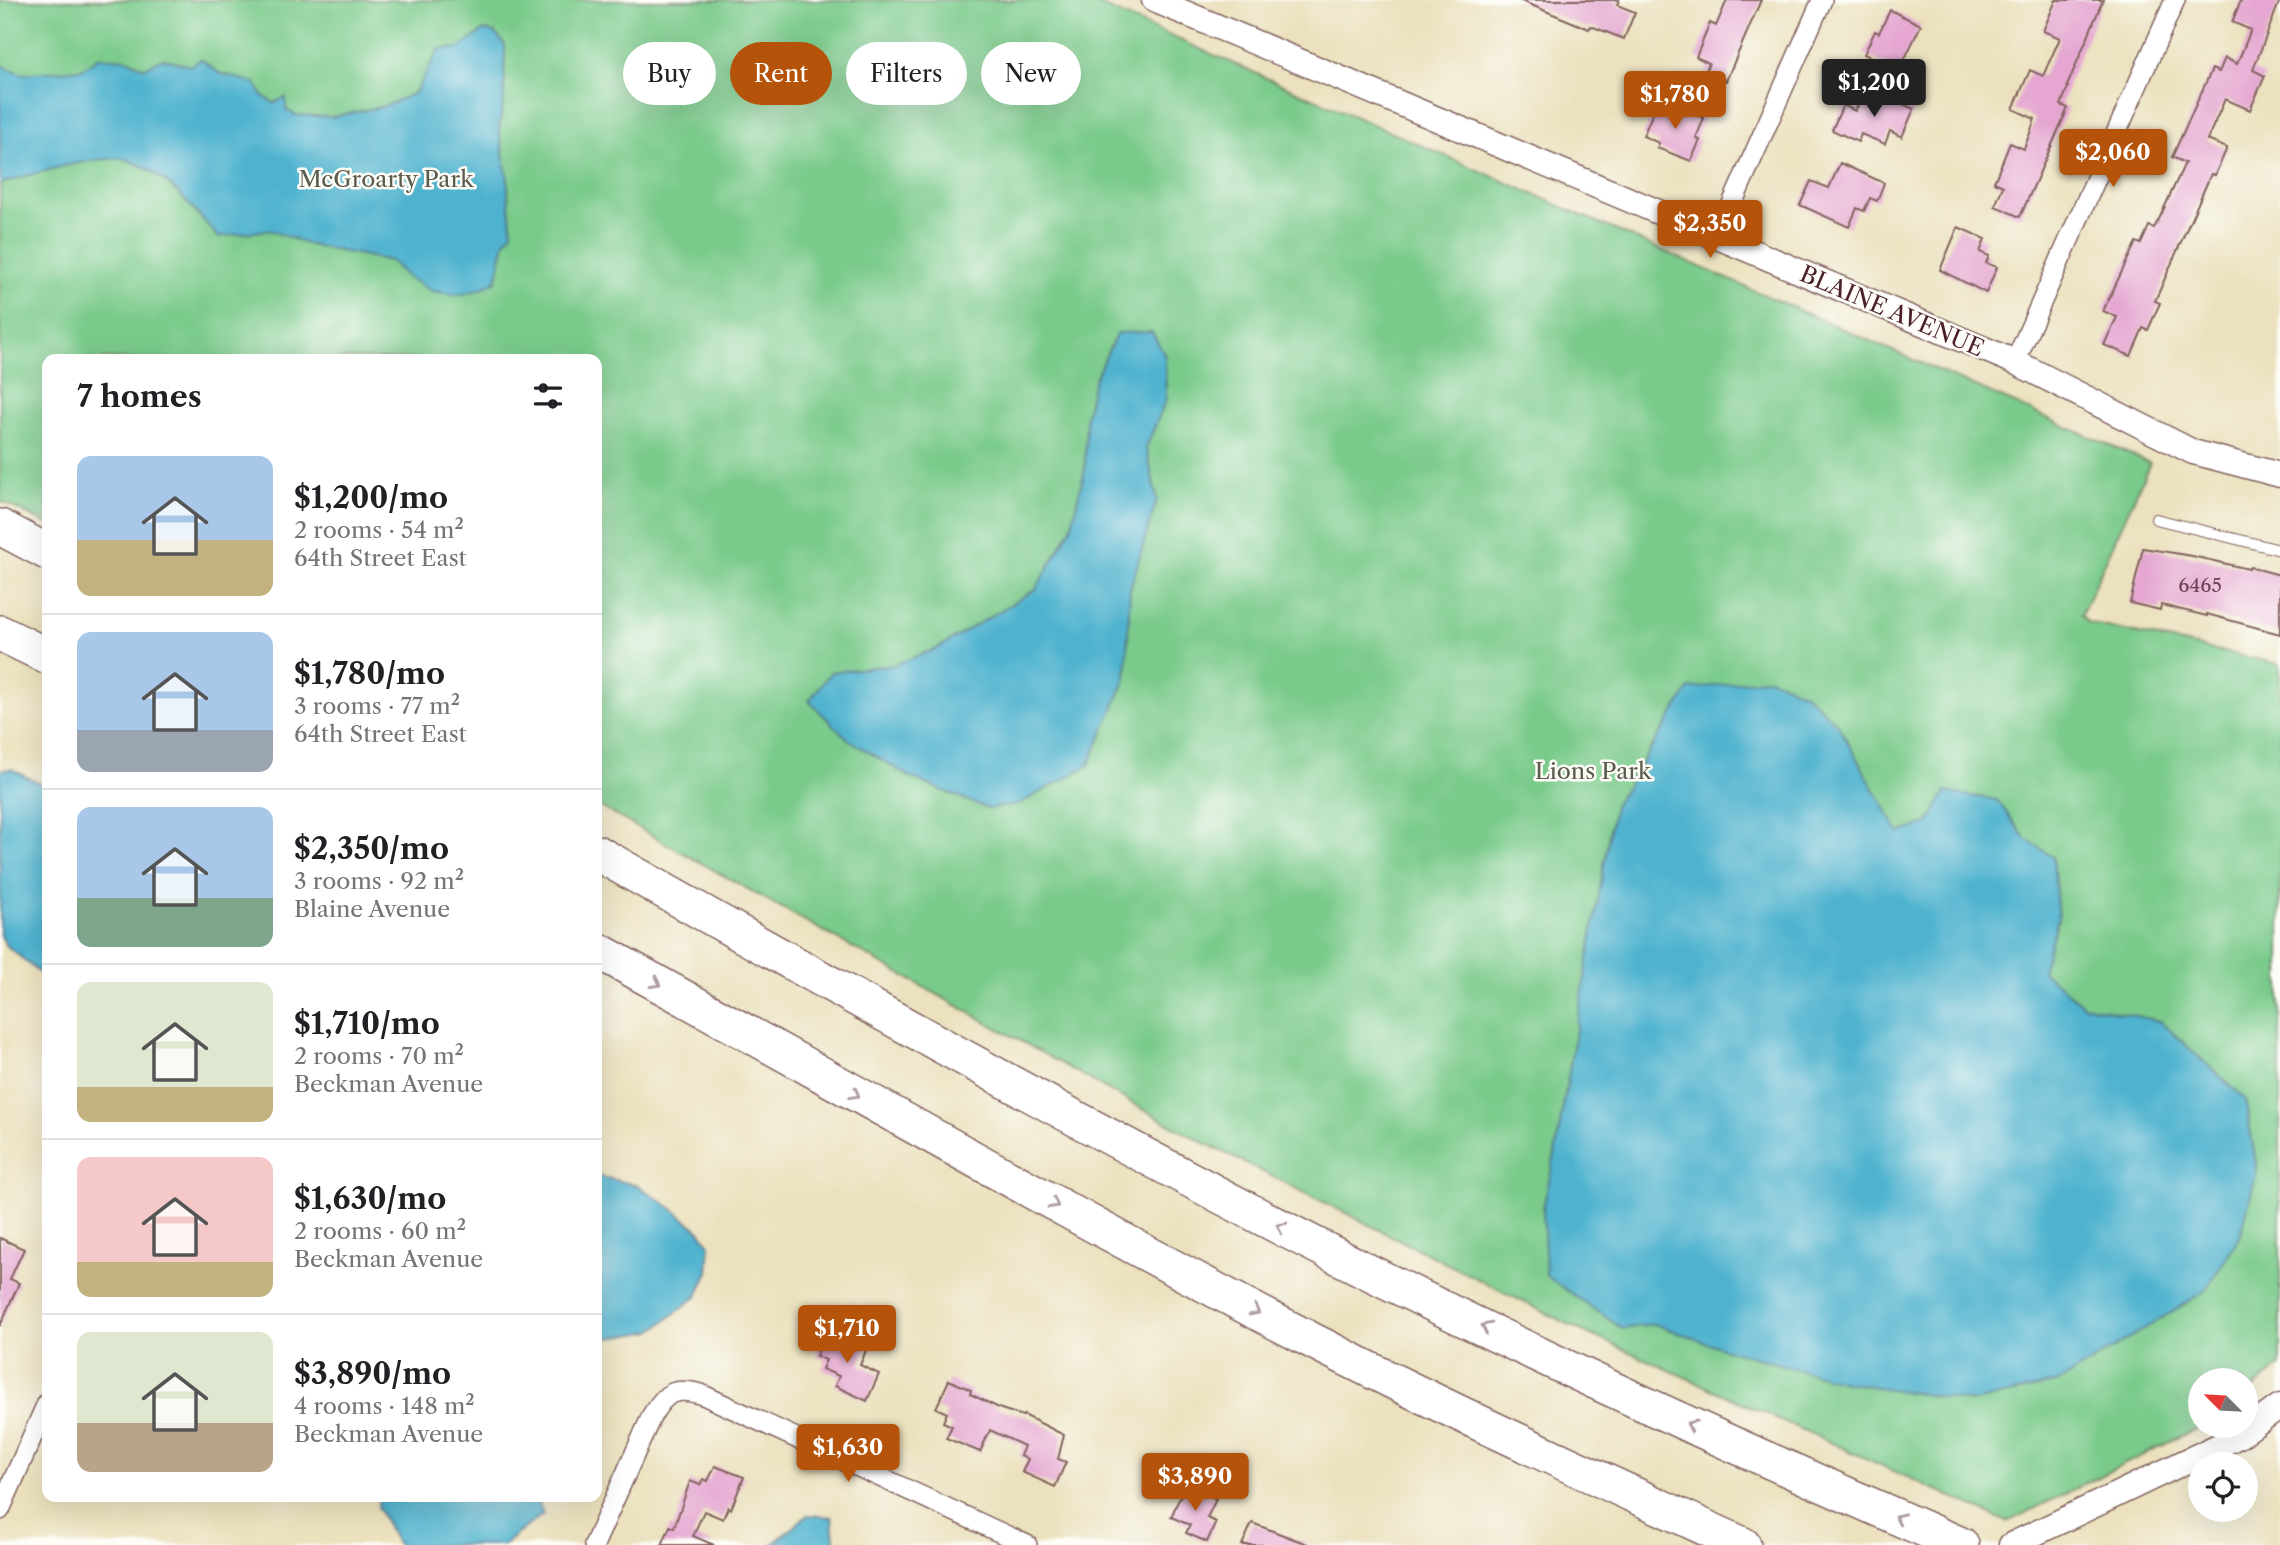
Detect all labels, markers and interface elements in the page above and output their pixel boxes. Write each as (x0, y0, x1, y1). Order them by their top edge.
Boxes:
chip: Buy (623, 42, 716, 105)
chip: Rent (730, 42, 832, 105)
chip: Filters (846, 42, 967, 105)
chip: New (981, 42, 1081, 105)
pin: $1,200 (1817, 60, 1931, 119)
text: $1,200 (1838, 68, 1910, 96)
pin: $1,780 (1618, 72, 1732, 131)
text: $1,780 (1640, 80, 1710, 108)
pin: $2,060 (2056, 130, 2170, 189)
text: $2,060 (2075, 138, 2151, 166)
park label: McGroarty Park (299, 165, 475, 193)
pin: $2,350 (1653, 201, 1767, 260)
text: $2,350 (1673, 209, 1747, 237)
street label: BLAINE AVENUE (1796, 260, 1988, 362)
icon: filters (529, 377, 567, 415)
text: 7 homes (77, 378, 202, 415)
text: $1,200/mo (294, 479, 448, 516)
icon: home (133, 484, 217, 568)
text: 2 rooms · 54 m² (294, 516, 464, 544)
text: 64th Street East (294, 544, 467, 572)
house number: 6465 (2178, 574, 2222, 597)
text: $1,780/mo (294, 655, 445, 692)
icon: home (133, 660, 217, 744)
text: 3 rooms · 77 m² (294, 692, 460, 720)
text: 64th Street East (294, 720, 467, 748)
park label: Lions Park (1535, 757, 1653, 785)
text: $2,350/mo (294, 830, 449, 867)
icon: home (133, 835, 217, 919)
text: 3 rooms · 92 m² (294, 867, 464, 895)
text: Blaine Avenue (294, 895, 450, 923)
one-way arrow (649, 975, 662, 988)
text: $1,710/mo (294, 1005, 440, 1042)
icon: home (133, 1010, 217, 1094)
text: 2 rooms · 70 m² (294, 1042, 464, 1070)
text: Beckman Avenue (294, 1070, 483, 1098)
one-way arrow (848, 1086, 860, 1099)
text: $1,630/mo (294, 1180, 446, 1217)
icon: home (133, 1185, 217, 1269)
one-way arrow (1047, 1196, 1059, 1209)
text: 2 rooms · 60 m² (294, 1217, 466, 1245)
one-way arrow (1276, 1221, 1288, 1235)
text: Beckman Avenue (294, 1245, 483, 1273)
one-way arrow (1248, 1302, 1260, 1316)
pin: $1,710 (790, 1306, 904, 1365)
text: $1,710 (814, 1314, 880, 1342)
one-way arrow (1481, 1322, 1493, 1336)
text: $3,890/mo (294, 1355, 451, 1392)
icon: home (133, 1360, 217, 1444)
north arrow (2188, 1368, 2258, 1438)
map controls (2188, 1368, 2258, 1522)
text: 4 rooms · 148 m² (294, 1392, 475, 1420)
one-way arrow (1686, 1419, 1698, 1433)
text: Beckman Avenue (294, 1420, 483, 1448)
pin: $1,630 (791, 1424, 905, 1484)
text: $1,630 (813, 1433, 883, 1461)
button: locate (2188, 1452, 2258, 1522)
pin: $3,890 (1138, 1454, 1252, 1513)
text: $3,890 (1158, 1462, 1232, 1490)
one-way arrow (1894, 1512, 1906, 1526)

